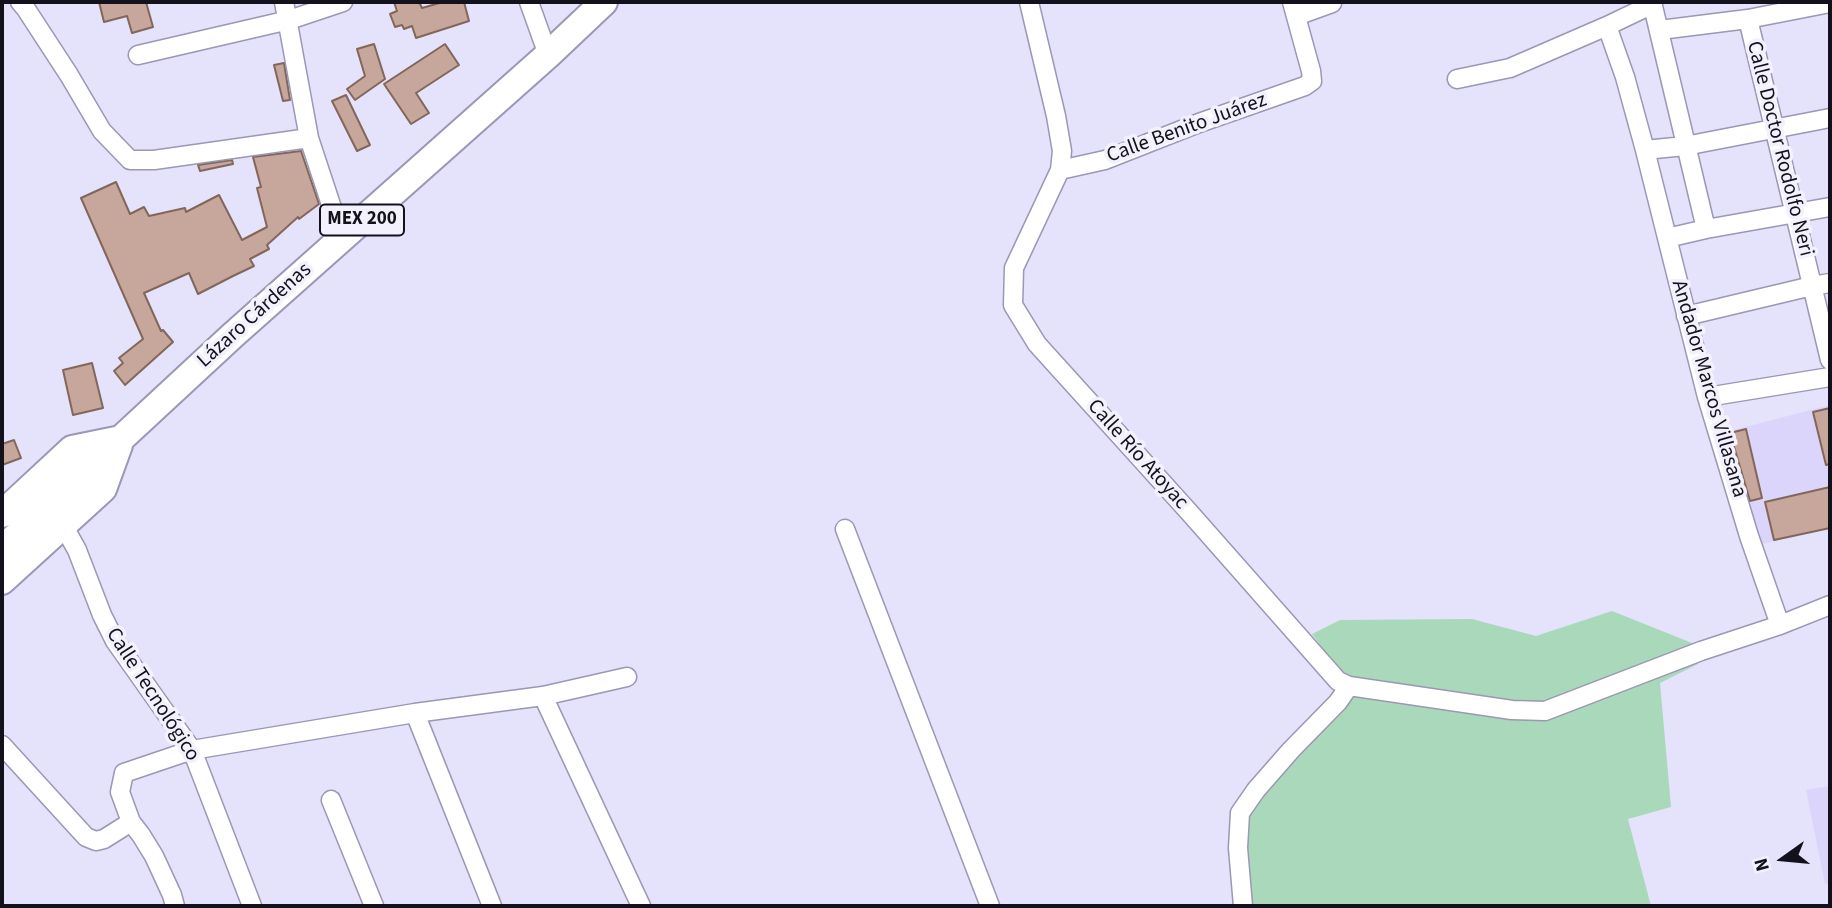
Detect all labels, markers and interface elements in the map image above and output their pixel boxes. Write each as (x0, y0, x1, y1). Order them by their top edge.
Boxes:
street label: Calle Doctor Rodolfo Neri (1740, 39, 1818, 259)
street label: Calle Benito Juárez (1104, 88, 1270, 170)
road number: MEX 200 (320, 204, 404, 235)
street label: Lázaro Cárdenas (193, 258, 317, 374)
street label: Andador Marcos Villasana (1665, 277, 1751, 501)
street label: Calle Río Atoyac (1081, 395, 1193, 515)
street label: Calle Tecnológico (100, 624, 204, 766)
north arrow (1748, 824, 1818, 894)
text: N (1748, 855, 1777, 874)

